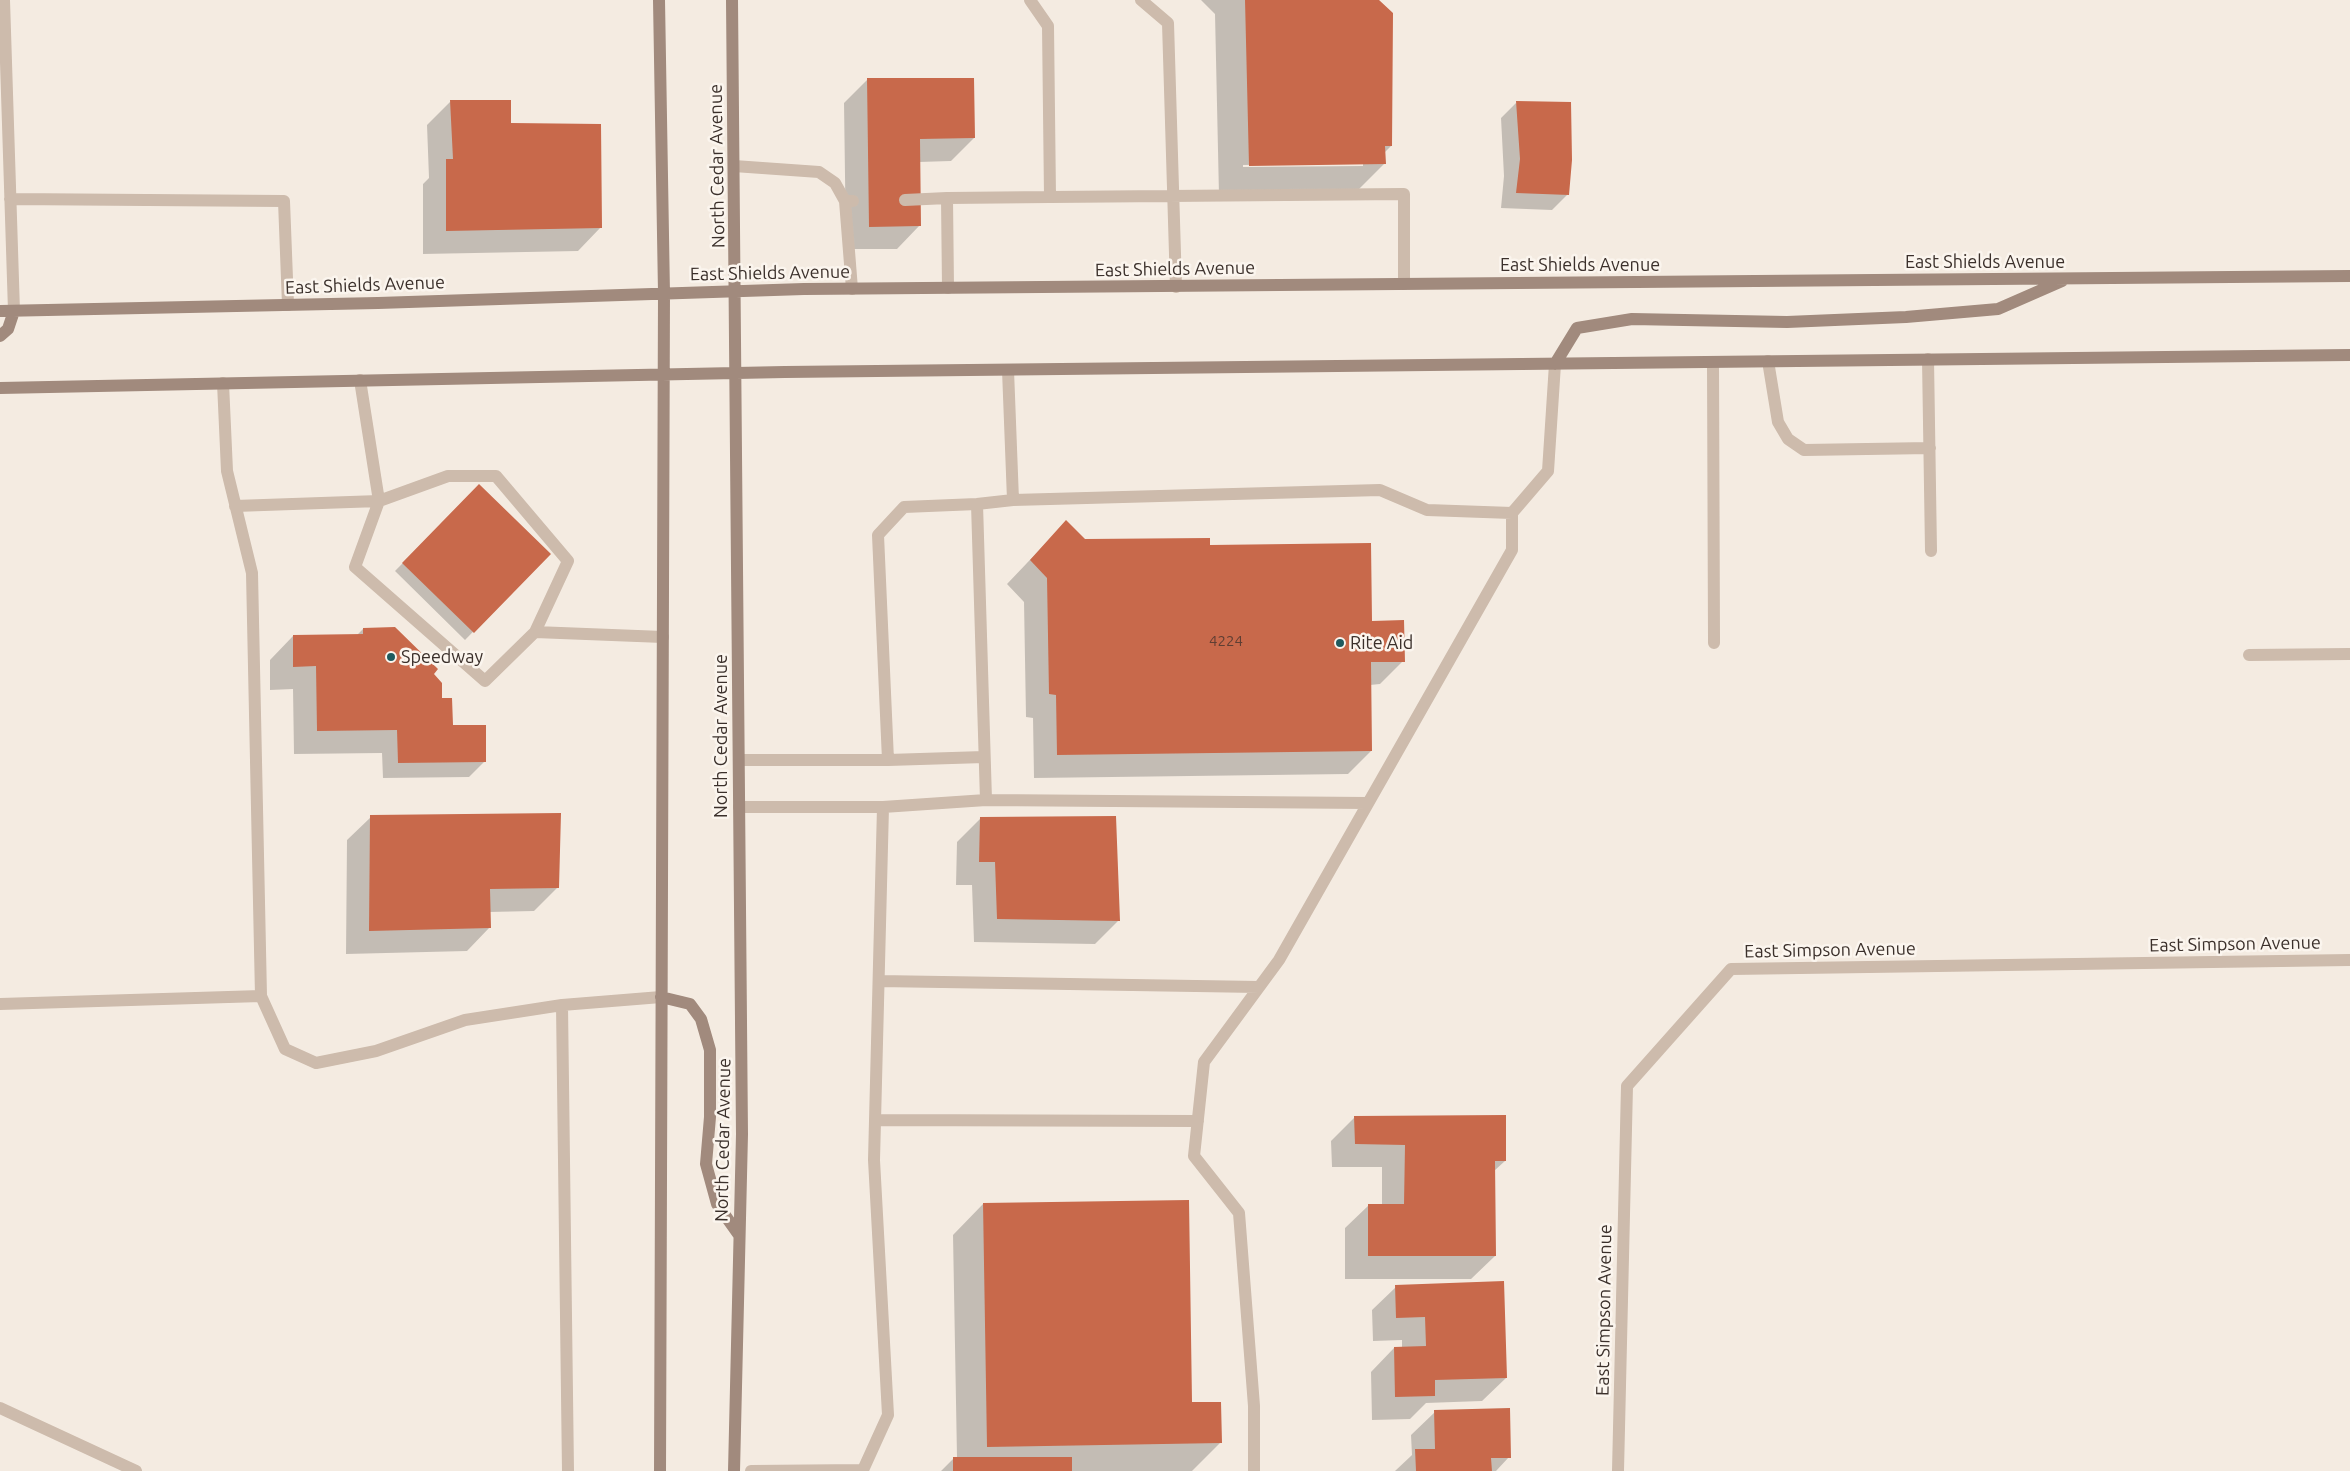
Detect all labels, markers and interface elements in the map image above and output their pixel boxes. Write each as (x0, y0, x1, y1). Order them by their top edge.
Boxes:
street label: North Cedar Avenue (705, 84, 729, 248)
street label: East Shields Avenue (1905, 251, 2065, 273)
street label: East Shields Avenue (1500, 254, 1660, 276)
street label: East Shields Avenue (1095, 257, 1255, 281)
street label: East Shields Avenue (690, 261, 850, 285)
street label: East Shields Avenue (285, 271, 445, 299)
house number: 4224 (1209, 632, 1243, 650)
place label: Rite Aid (1350, 632, 1413, 654)
marker: Rite Aid (1334, 637, 1346, 649)
place label: Speedway (401, 646, 483, 668)
marker: Speedway (385, 651, 397, 663)
street label: North Cedar Avenue (710, 654, 732, 818)
street label: East Simpson Avenue (2149, 932, 2321, 956)
street label: East Simpson Avenue (1744, 938, 1916, 962)
street label: North Cedar Avenue (711, 1058, 735, 1222)
street label: East Simpson Avenue (1592, 1224, 1616, 1396)

